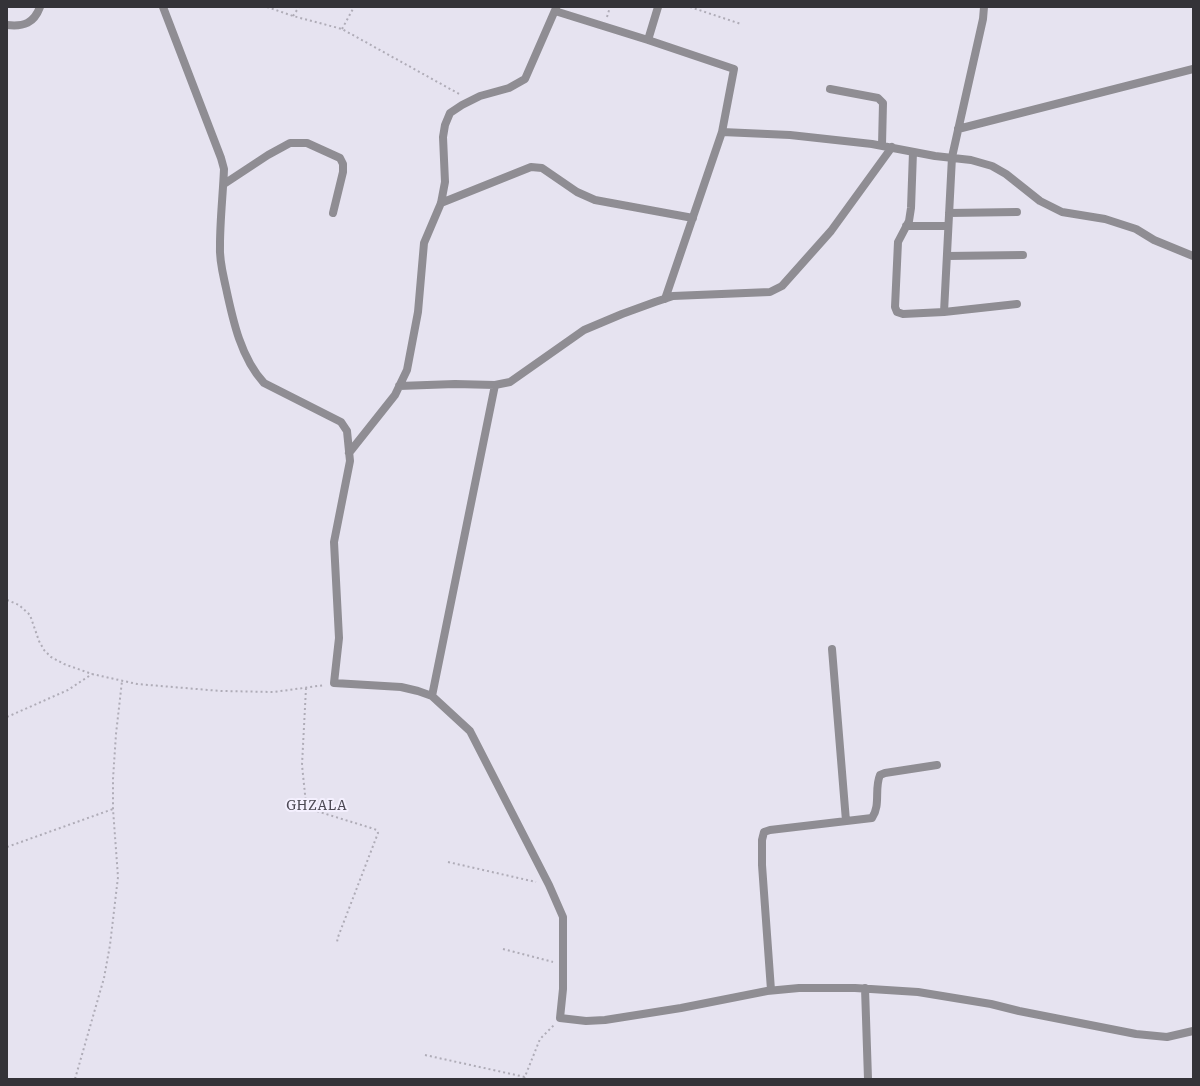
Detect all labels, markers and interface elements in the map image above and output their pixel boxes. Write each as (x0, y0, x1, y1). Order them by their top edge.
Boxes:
district label: GHZALA (287, 798, 347, 814)

